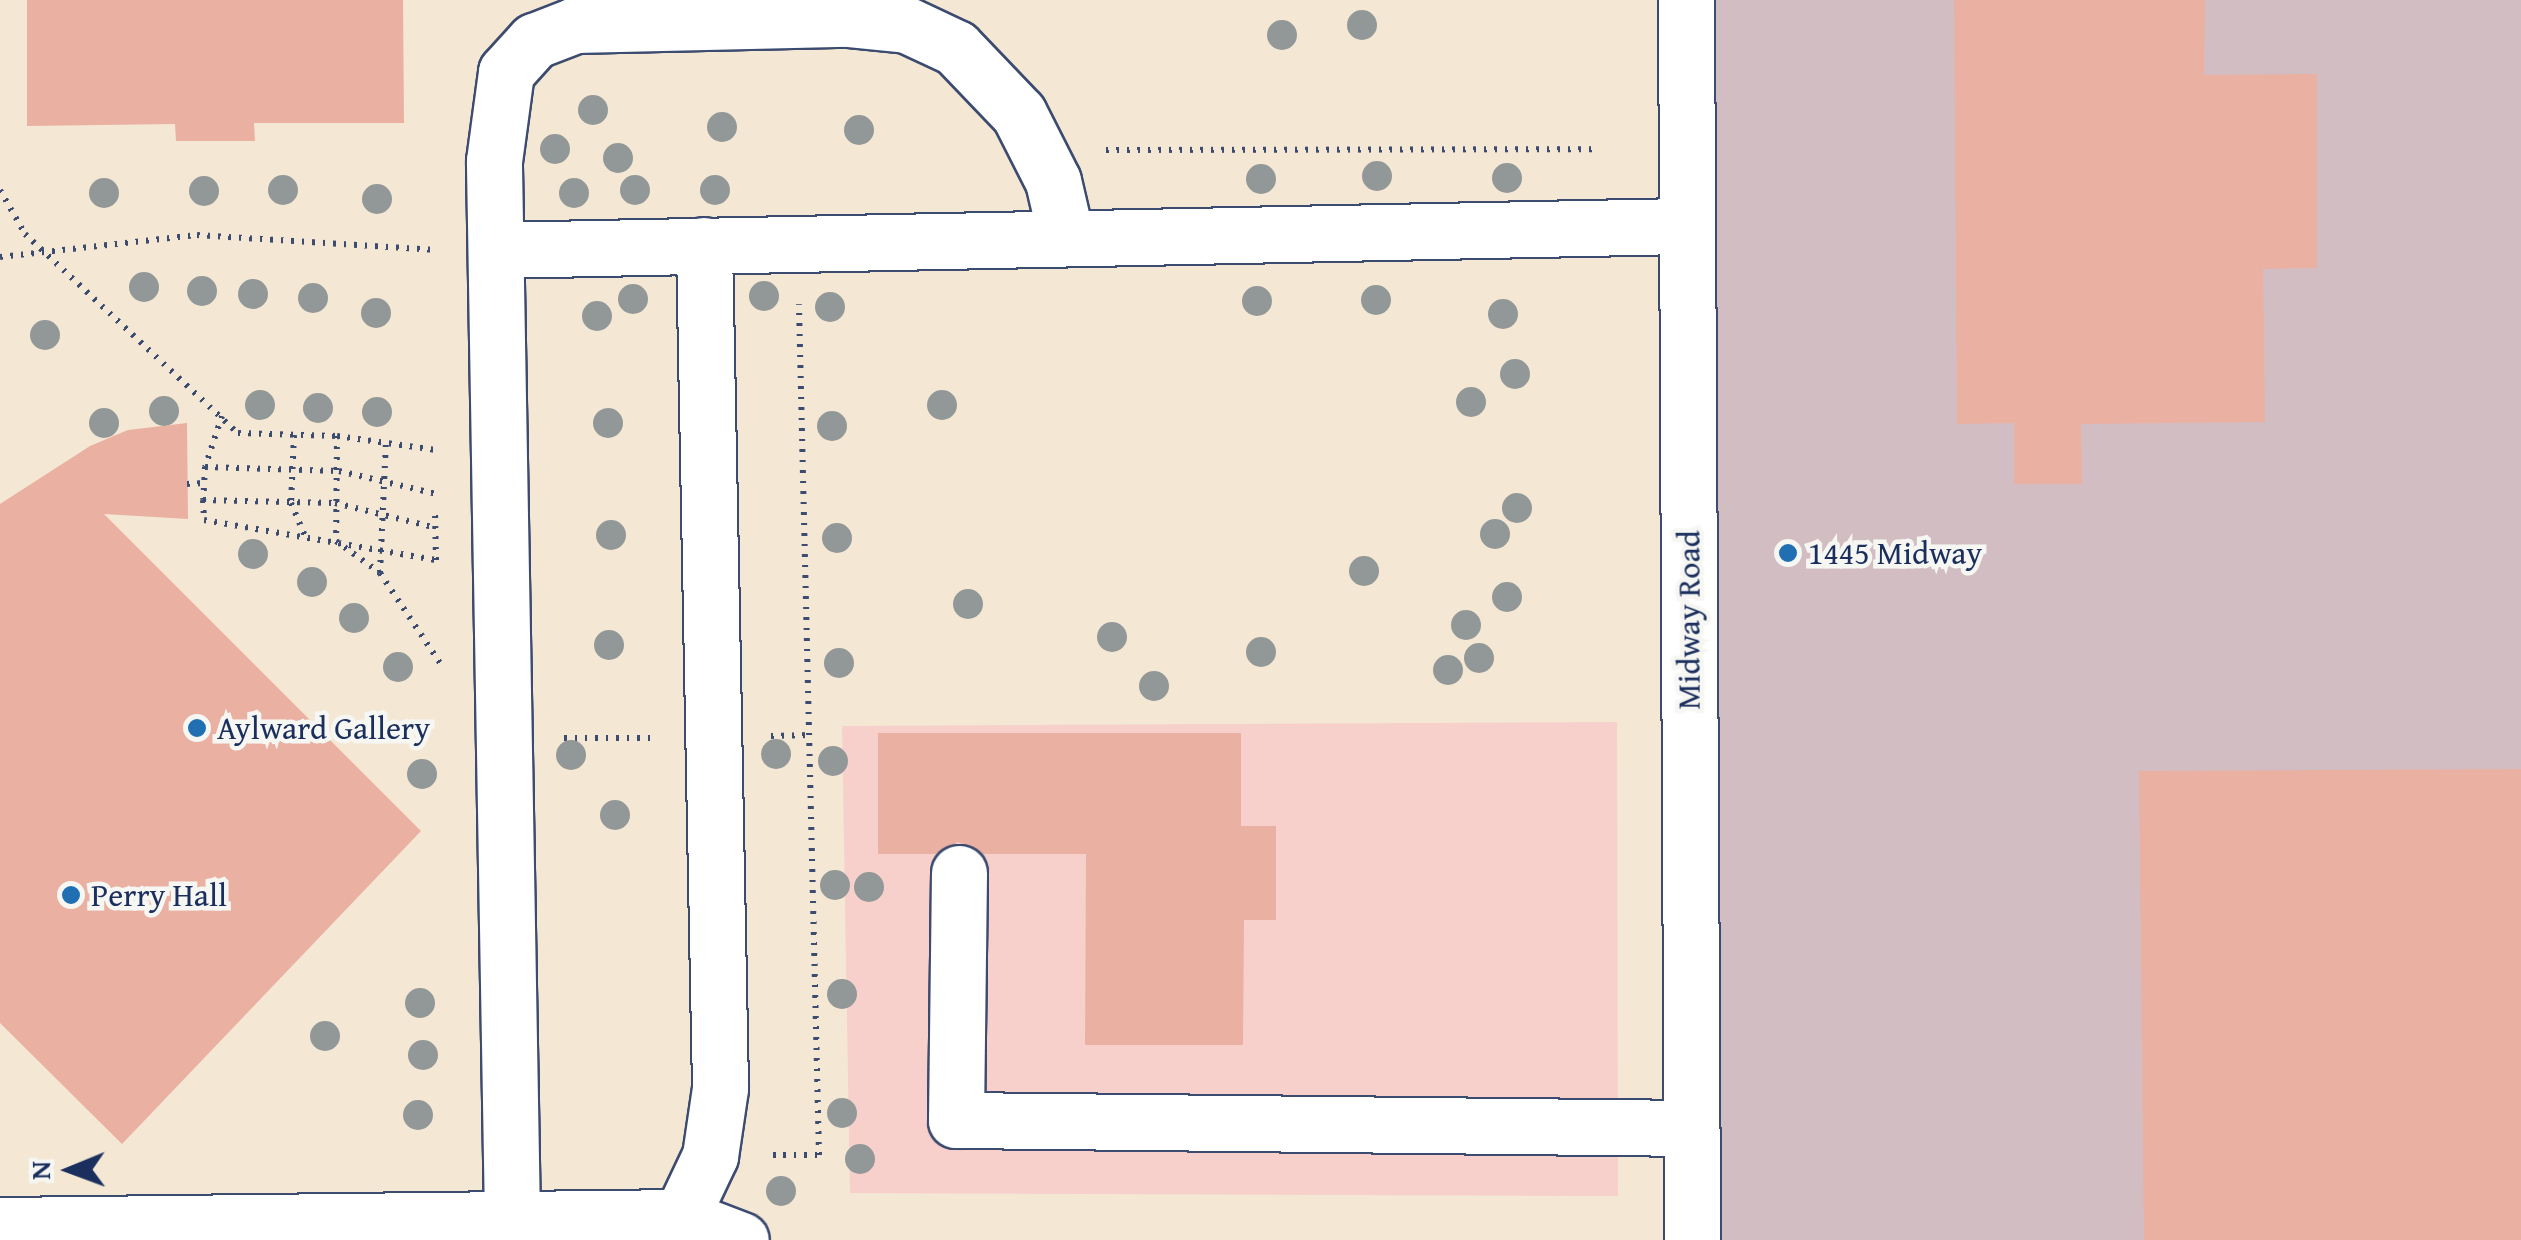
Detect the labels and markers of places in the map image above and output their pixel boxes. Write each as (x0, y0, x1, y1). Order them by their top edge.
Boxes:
place label: 1445 Midway (1808, 534, 1982, 572)
marker: 1445 Midway (1777, 542, 1799, 564)
place label: Aylward Gallery (217, 709, 430, 747)
marker: Aylward Gallery (186, 717, 208, 739)
place label: Perry Hall (91, 876, 227, 914)
marker: Perry Hall (60, 884, 82, 906)

